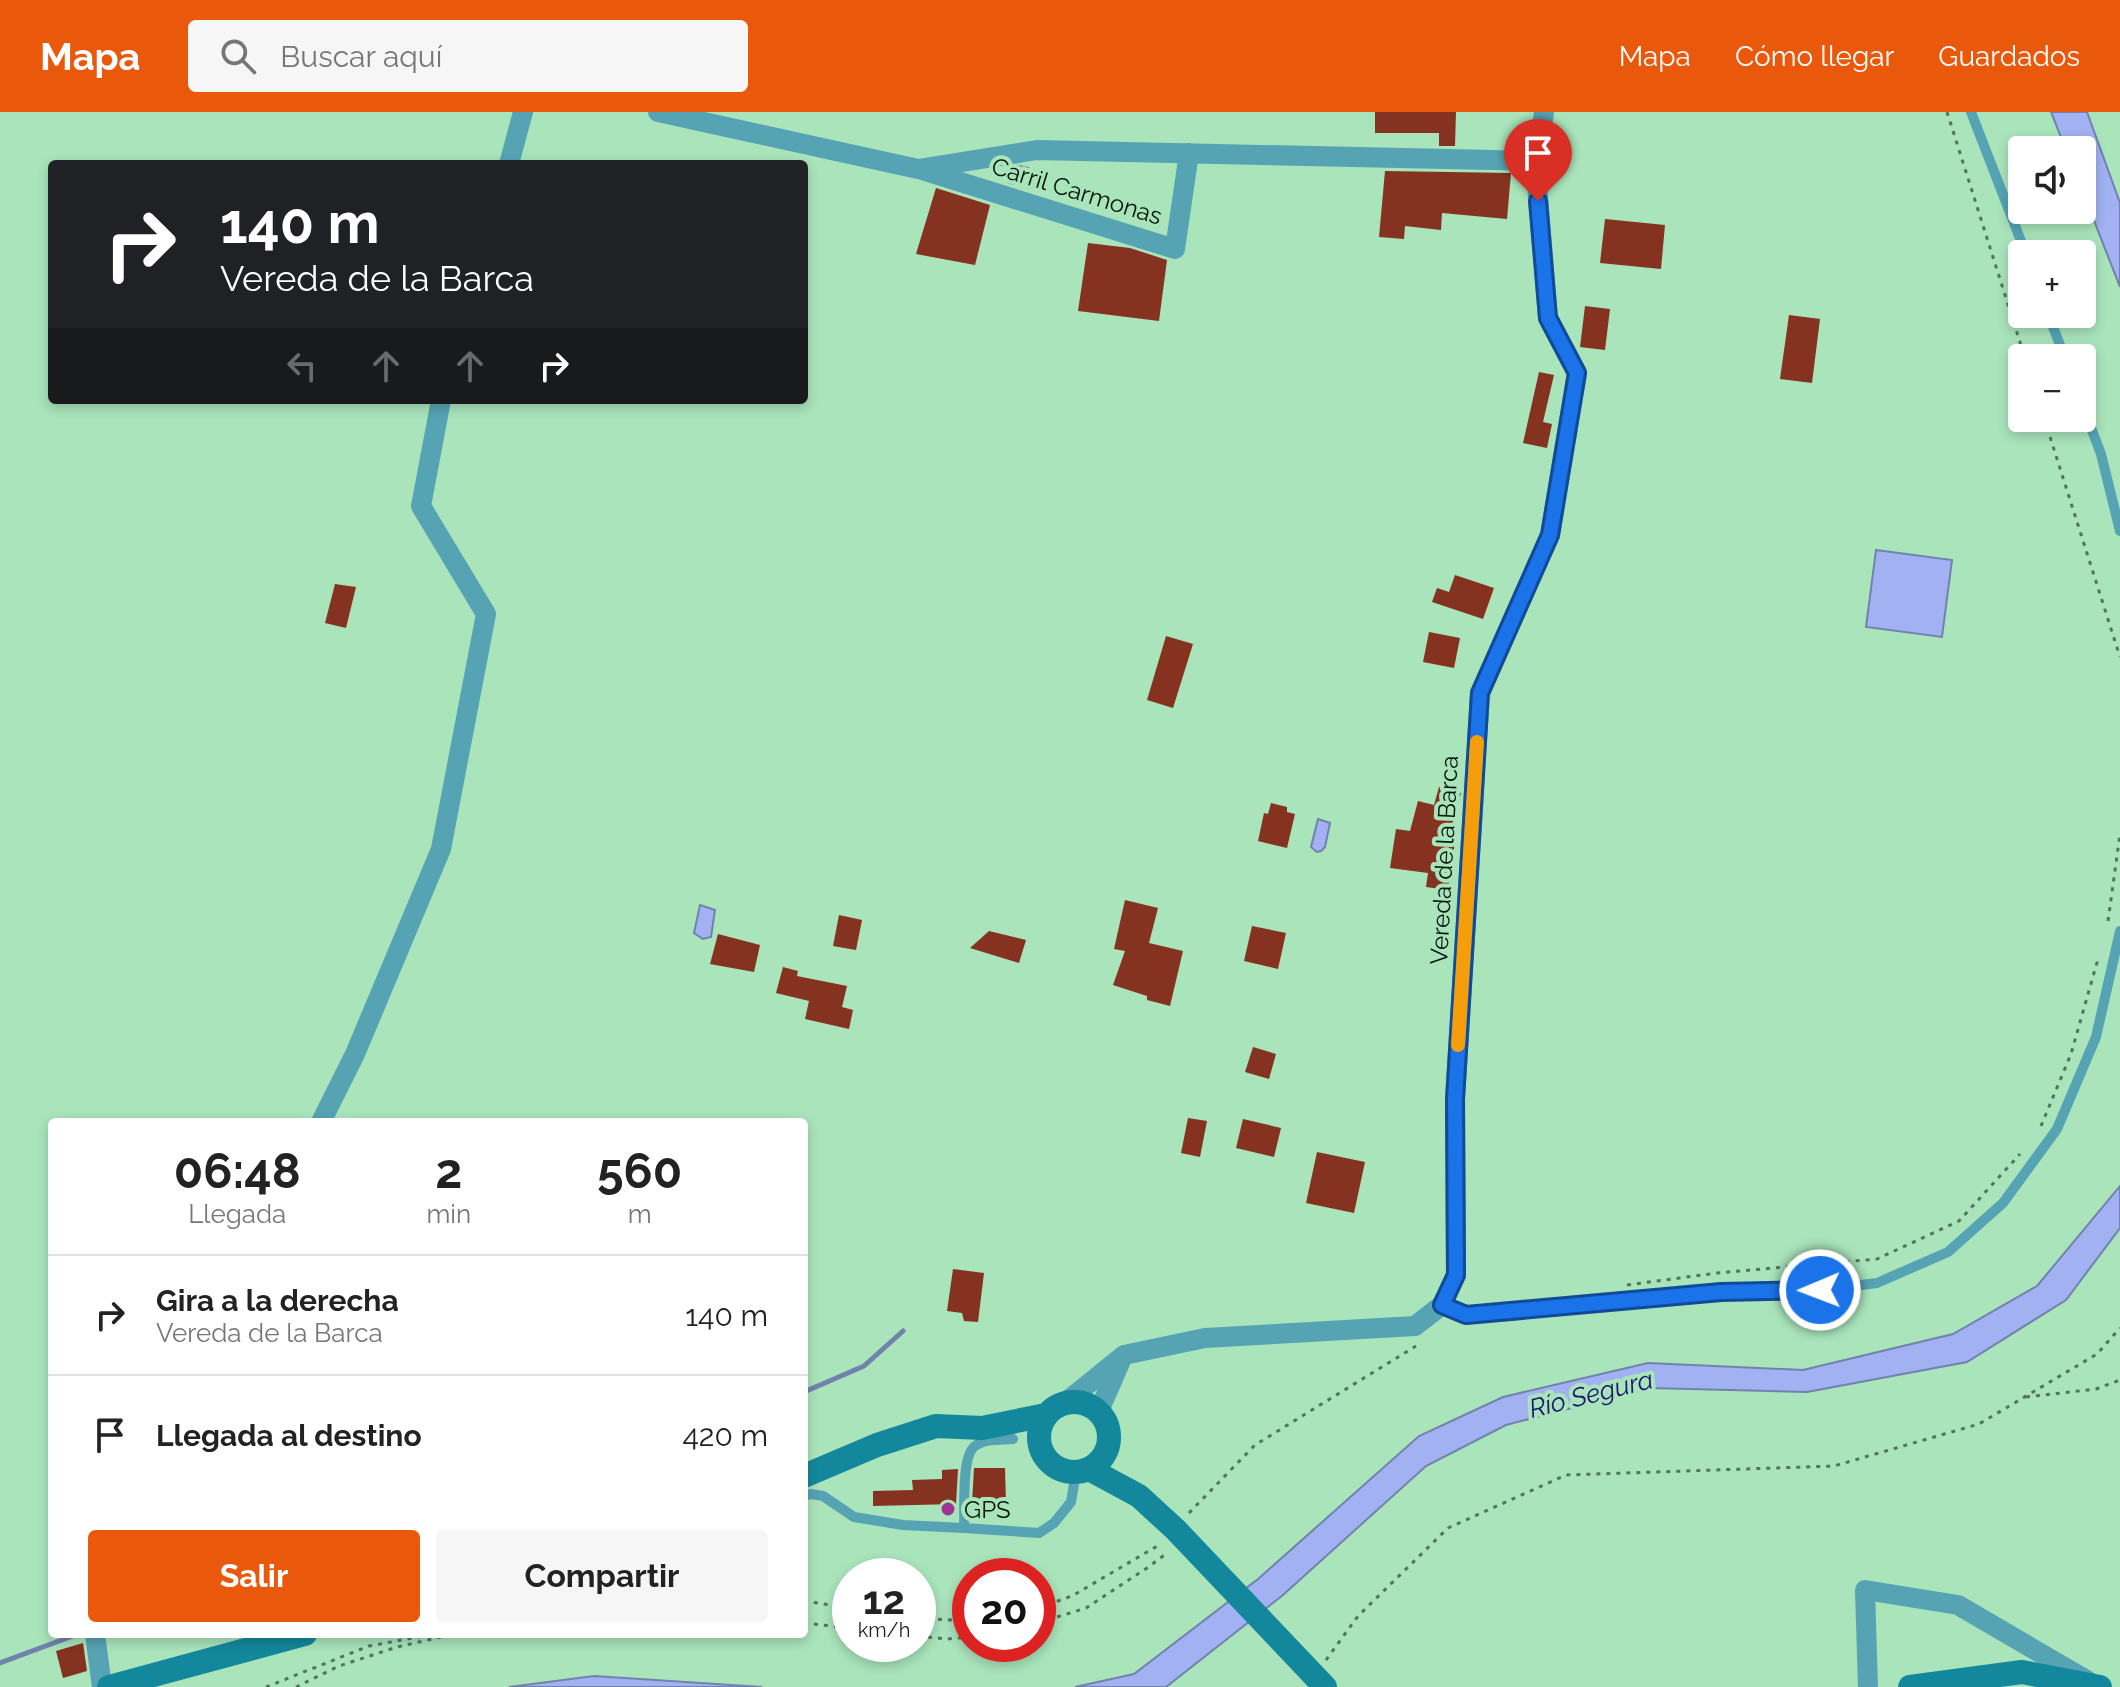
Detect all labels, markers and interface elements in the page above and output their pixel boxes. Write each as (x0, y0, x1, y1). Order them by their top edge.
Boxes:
search box (188, 20, 748, 92)
text: Mapa (40, 34, 140, 79)
icon: search (216, 34, 260, 78)
text: Buscar aquí (280, 39, 442, 74)
text: Mapa (1619, 40, 1691, 73)
text: Cómo llegar (1735, 40, 1894, 73)
text: Guardados (1938, 40, 2080, 73)
pin (1504, 119, 1572, 201)
icon: arrive (1516, 131, 1560, 175)
map controls (2008, 136, 2096, 432)
button: sound (2008, 136, 2096, 224)
street label: Carril Carmonas (988, 151, 1166, 231)
text: 140 m (220, 190, 380, 256)
icon: right (88, 192, 192, 296)
button: + (2008, 240, 2096, 328)
text: Vereda de la Barca (220, 257, 534, 299)
icon: left (280, 344, 324, 388)
icon: ahead (364, 344, 408, 388)
icon: ahead (448, 344, 492, 388)
icon: right (532, 344, 576, 388)
button: − (2008, 344, 2096, 432)
street label: Vereda de la Barca (1424, 755, 1464, 965)
text: 06:48 (174, 1143, 301, 1199)
text: 2 (435, 1143, 462, 1199)
text: 560 (597, 1143, 682, 1199)
text: Llegada (188, 1199, 286, 1229)
text: min (426, 1199, 471, 1229)
text: m (628, 1199, 652, 1229)
position arrow (1778, 1248, 1862, 1332)
text: Gira a la derecha (156, 1283, 399, 1318)
icon: right (88, 1293, 132, 1337)
text: 140 m (685, 1298, 768, 1333)
text: Vereda de la Barca (156, 1318, 383, 1348)
water label: Río Segura (1526, 1364, 1656, 1424)
icon: arrive (88, 1413, 132, 1457)
text: Llegada al destino (156, 1418, 422, 1453)
text: 420 m (682, 1418, 768, 1453)
place label: GPS (964, 1495, 1011, 1524)
marker: GPS (939, 1500, 957, 1518)
button: Salir (88, 1530, 420, 1622)
button: Compartir (436, 1530, 768, 1622)
speed limit sign: 20 (952, 1558, 1056, 1662)
text: 12 (863, 1576, 905, 1623)
text: km/h (858, 1618, 910, 1642)

